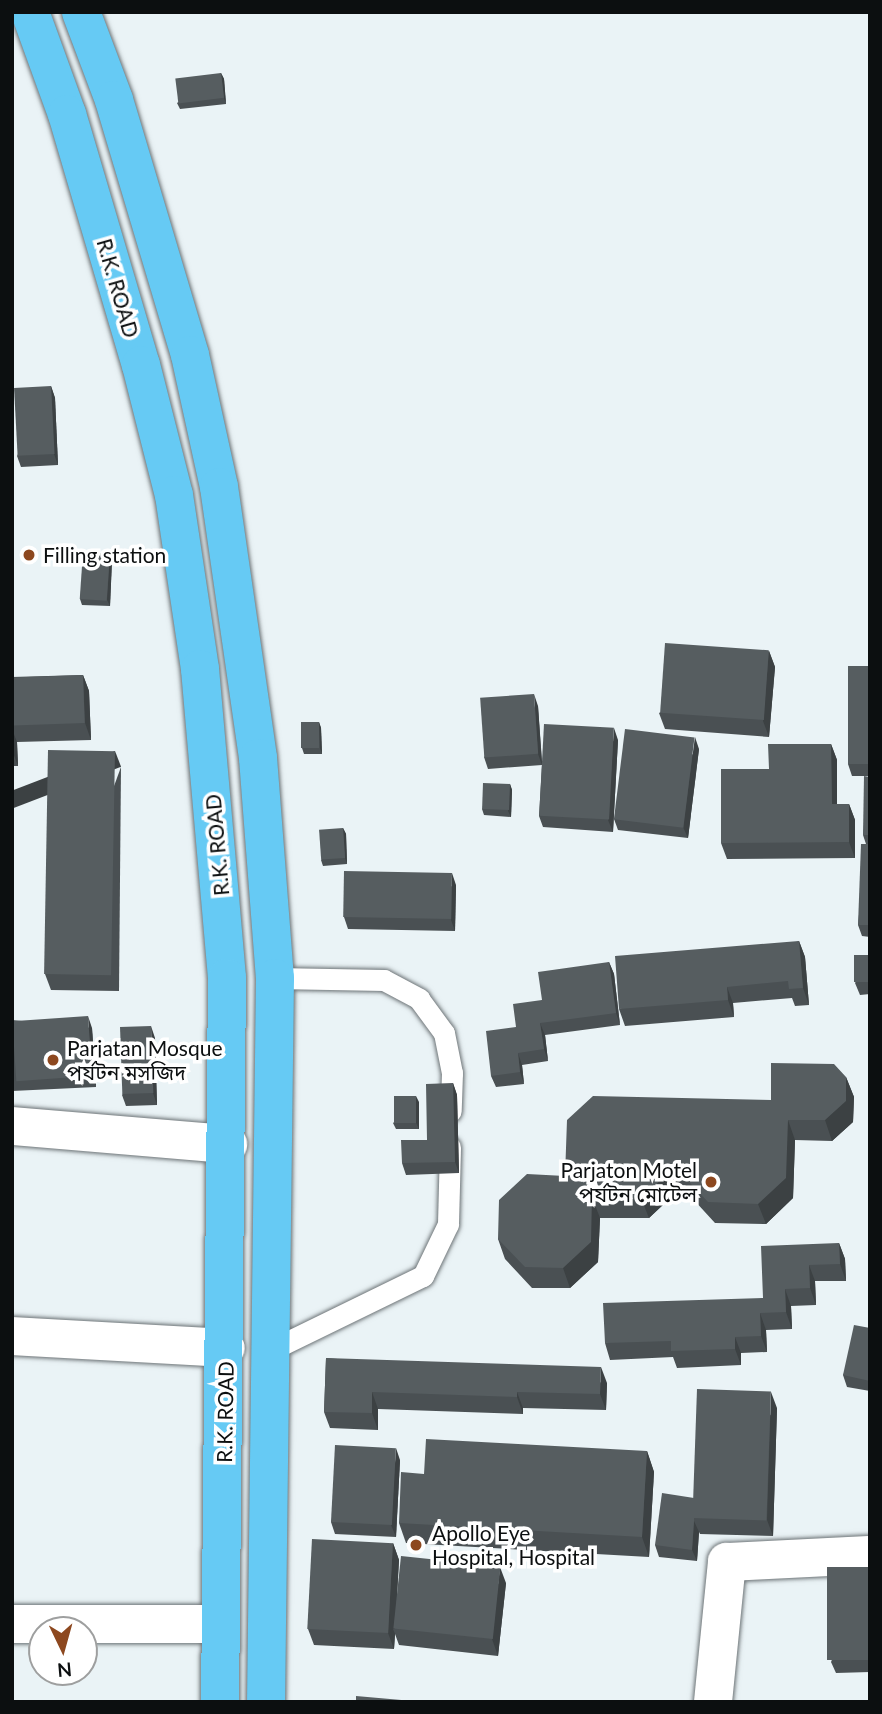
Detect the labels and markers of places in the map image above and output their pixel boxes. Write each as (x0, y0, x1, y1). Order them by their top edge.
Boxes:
place label: Filling station (43, 542, 166, 568)
marker: Filling station (21, 547, 37, 563)
place label: Parjatan Mosque পর্যটন মসজিদ (67, 1035, 222, 1085)
marker: Parjatan Mosque পর্যটন মসজিদ (45, 1052, 61, 1068)
place label: Parjaton Motel পর্যটন মোটেল (560, 1157, 697, 1207)
marker: Parjaton Motel পর্যটন মোটেল (703, 1174, 719, 1190)
place label: Apollo Eye Hospital, Hospital (432, 1520, 595, 1570)
marker: Apollo Eye Hospital, Hospital (406, 1535, 426, 1555)

